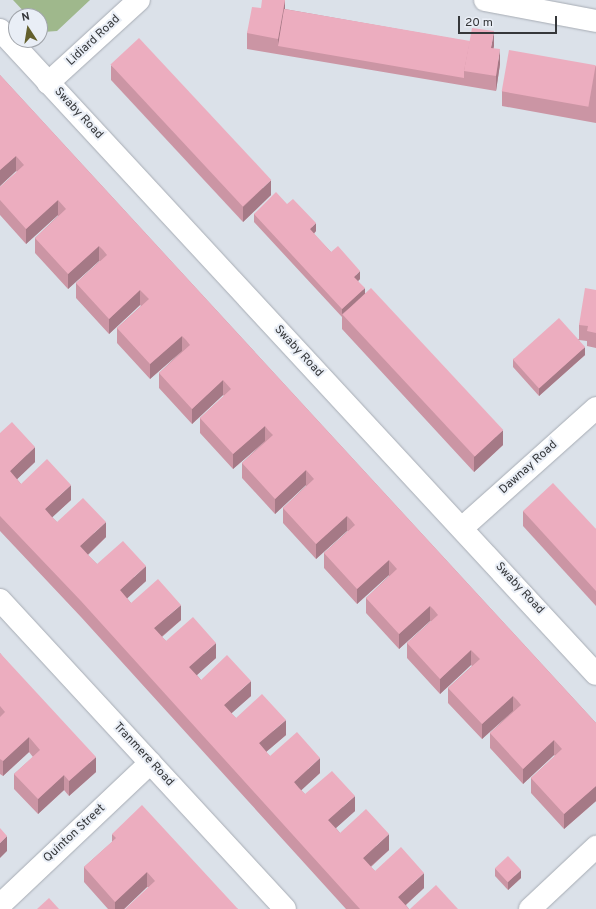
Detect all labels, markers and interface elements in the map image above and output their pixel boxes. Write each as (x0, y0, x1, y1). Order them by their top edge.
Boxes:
north arrow (8, 8, 48, 48)
scale bar (460, 8, 559, 34)
text: N (20, 10, 31, 25)
street label: Lidiard Road (64, 13, 124, 69)
text: 20 m (465, 15, 493, 31)
street label: Swaby Road (51, 85, 105, 143)
street label: Swaby Road (271, 323, 325, 381)
street label: Dawnay Road (497, 438, 561, 498)
street label: Swaby Road (492, 560, 546, 618)
street label: Tranmere Road (110, 720, 176, 790)
street label: Quinton Street (41, 802, 109, 866)

